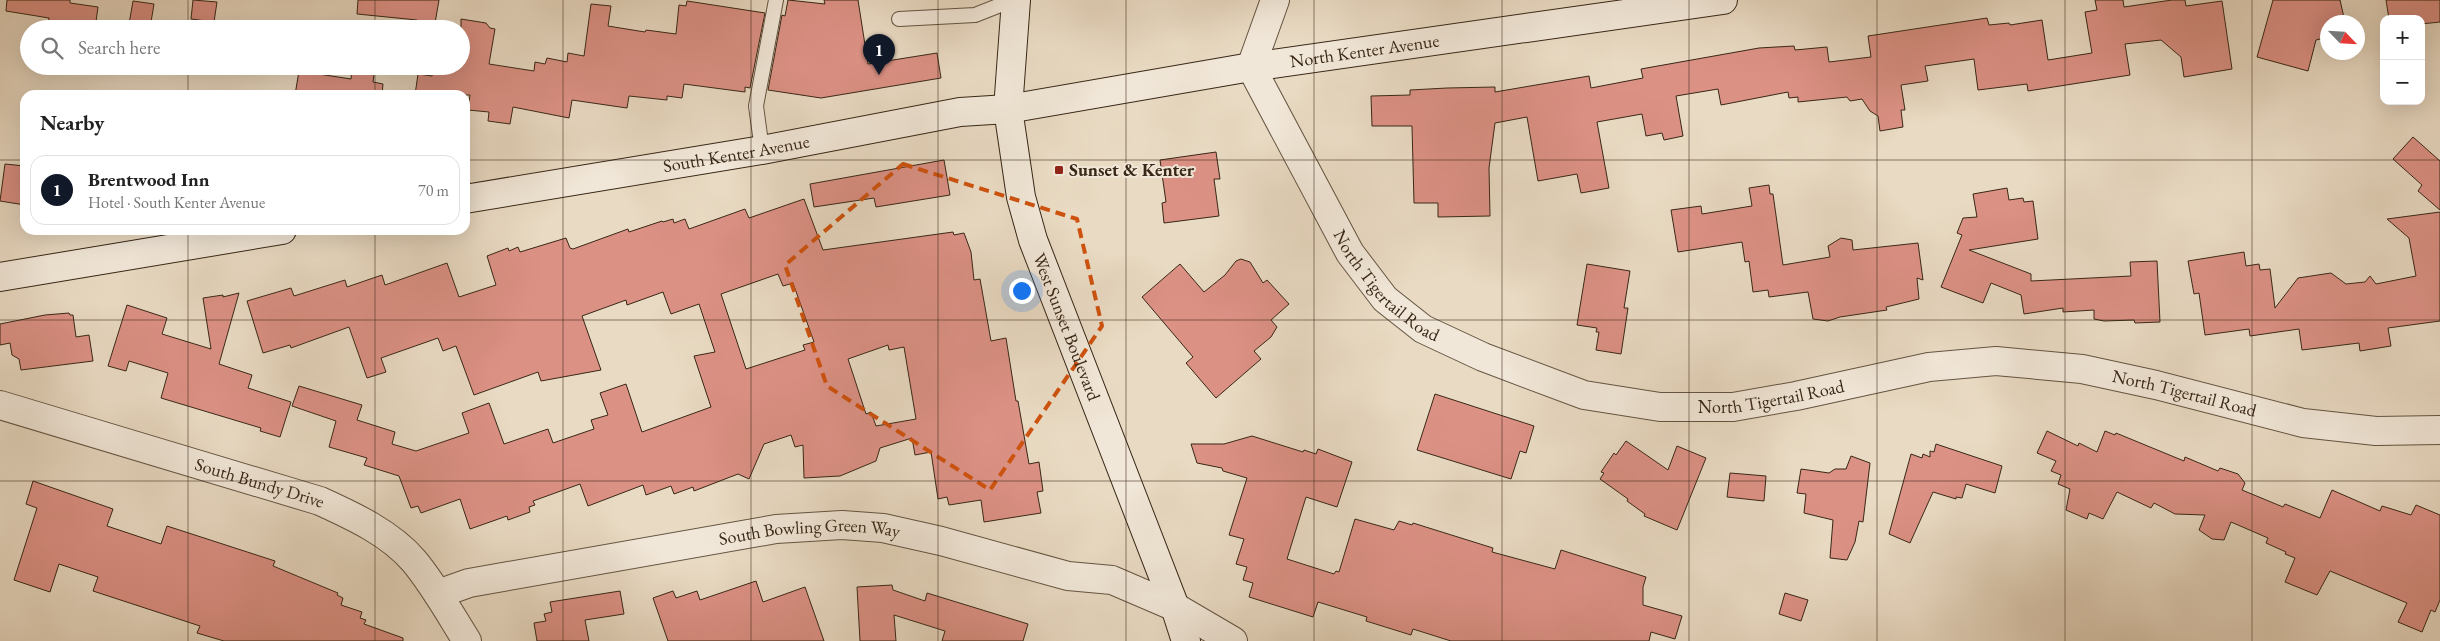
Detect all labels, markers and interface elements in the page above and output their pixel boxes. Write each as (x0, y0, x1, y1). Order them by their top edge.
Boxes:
north arrow (2320, 15, 2365, 60)
map controls (2380, 15, 2425, 105)
button: + (2380, 15, 2425, 60)
search box (20, 20, 470, 75)
street label: North Kenter Avenue (1288, 28, 1441, 72)
icon: search (38, 34, 66, 62)
pin: 1 (863, 34, 895, 75)
text: Search here (78, 35, 160, 60)
button: − (2380, 60, 2425, 105)
text: Nearby (40, 109, 104, 136)
street label: South Kenter Avenue (661, 129, 811, 177)
place label: Sunset & Kenter (1069, 158, 1195, 181)
marker: Sunset & Kenter (1053, 164, 1065, 176)
text: Brentwood Inn (88, 167, 210, 192)
text: 1 (53, 180, 61, 201)
text: 70 m (418, 180, 449, 201)
text: Hotel · South Kenter Avenue (88, 192, 265, 213)
street label: North Tigertail Road (1329, 225, 1444, 347)
street label: West Sunset Boulevard (1028, 249, 1106, 405)
your location (1009, 278, 1035, 304)
street label: North Tigertail Road (2110, 364, 2260, 422)
street label: North Tigertail Road (1698, 374, 1847, 418)
street label: South Bundy Drive (192, 452, 329, 513)
street label: South Bowling Green Way (717, 513, 903, 550)

